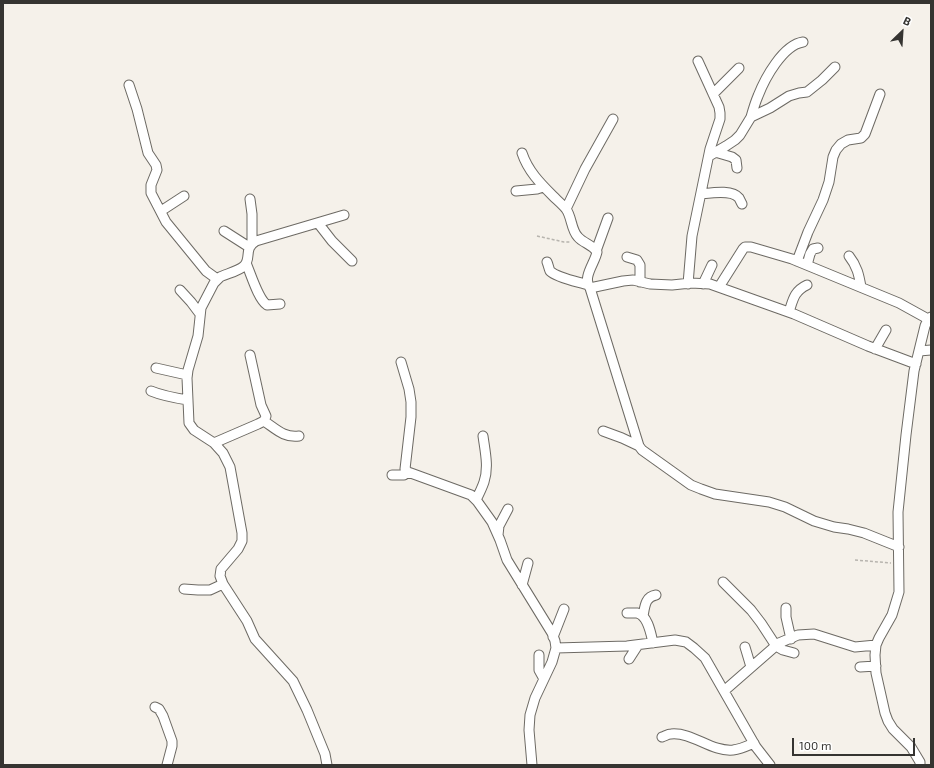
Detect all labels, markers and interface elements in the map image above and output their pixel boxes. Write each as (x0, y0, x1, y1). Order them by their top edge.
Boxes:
north arrow (882, 12, 922, 52)
text: B (901, 13, 913, 28)
scale bar (794, 730, 917, 756)
text: 100 m (799, 738, 831, 752)

